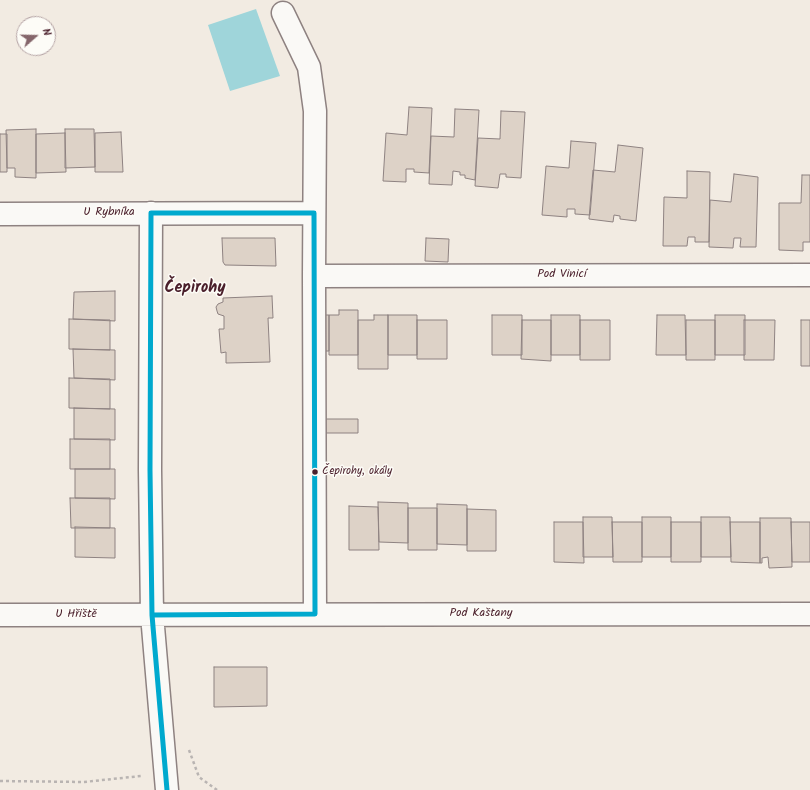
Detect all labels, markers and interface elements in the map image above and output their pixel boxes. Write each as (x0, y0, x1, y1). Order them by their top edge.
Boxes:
north arrow (16, 16, 56, 56)
text: N (37, 26, 56, 39)
street label: U Rybníka (83, 206, 135, 220)
street label: Pod Vinicí (537, 268, 587, 282)
district label: Čepirohy (164, 279, 226, 299)
place label: Čepirohy, okály (322, 465, 392, 479)
marker: Čepirohy, okály (310, 467, 320, 477)
street label: Pod Kaštany (450, 607, 512, 621)
street label: U Hřiště (55, 608, 97, 622)

